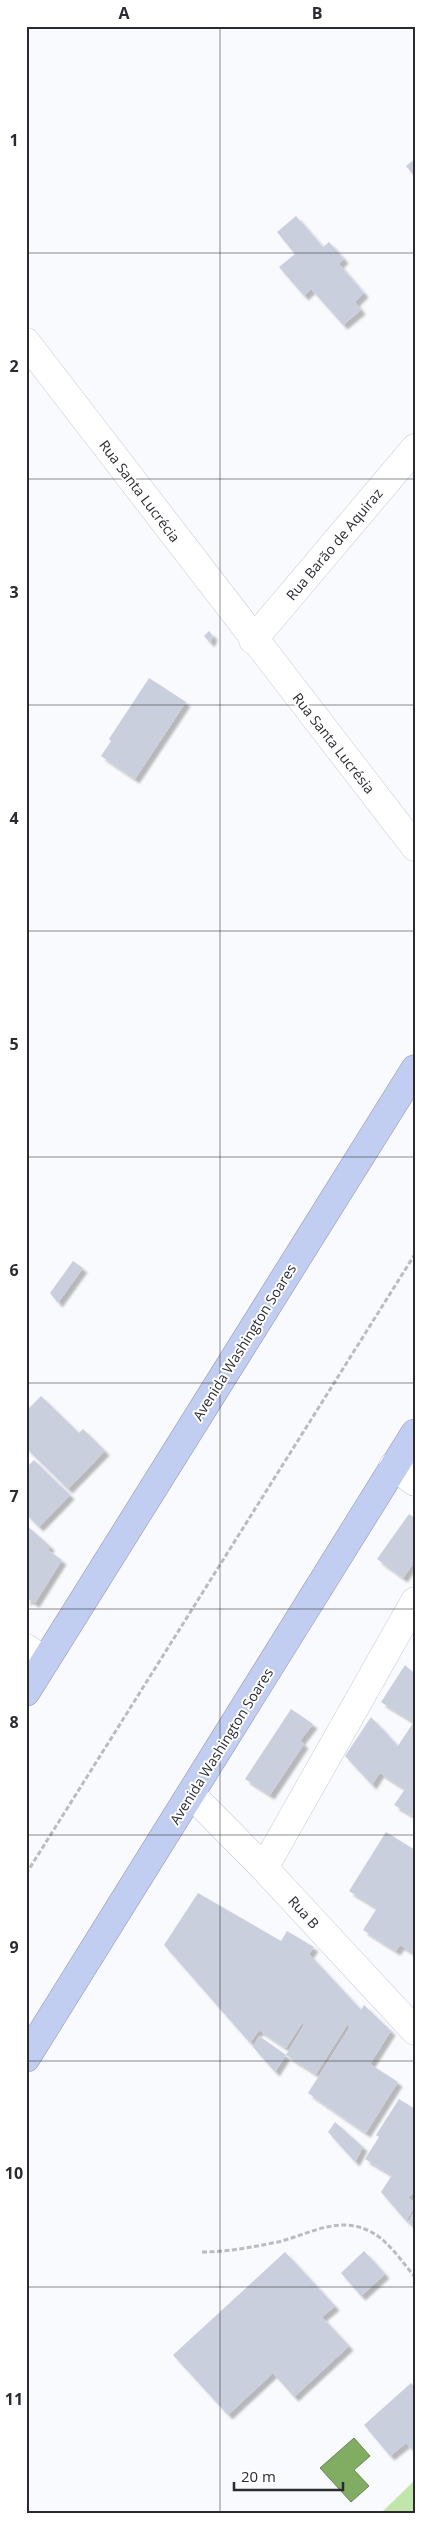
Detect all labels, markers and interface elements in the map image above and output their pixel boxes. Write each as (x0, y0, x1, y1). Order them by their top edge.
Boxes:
text: A (118, 2, 130, 24)
text: B (312, 2, 322, 24)
text: 1 (9, 129, 19, 151)
text: 2 (9, 355, 19, 377)
street label: Rua Santa Lucrécia (95, 436, 185, 546)
street label: Rua Barão de Aquiraz (282, 484, 387, 604)
text: 3 (9, 581, 19, 603)
street label: Rua Santa Lucrésia (289, 689, 379, 797)
text: 4 (9, 807, 19, 829)
text: 5 (9, 1033, 19, 1055)
text: 6 (9, 1259, 19, 1281)
street label: Avenida Washington Soares (188, 1260, 300, 1424)
text: 7 (9, 1485, 19, 1507)
street label: Avenida Washington Soares (165, 1664, 277, 1828)
text: 8 (9, 1711, 19, 1733)
street label: Rua B (284, 1892, 324, 1932)
text: 9 (9, 1936, 19, 1958)
text: 10 (5, 2162, 23, 2184)
text: 11 (5, 2388, 23, 2410)
scale bar (234, 2460, 342, 2492)
text: 20 m (241, 2466, 276, 2486)

